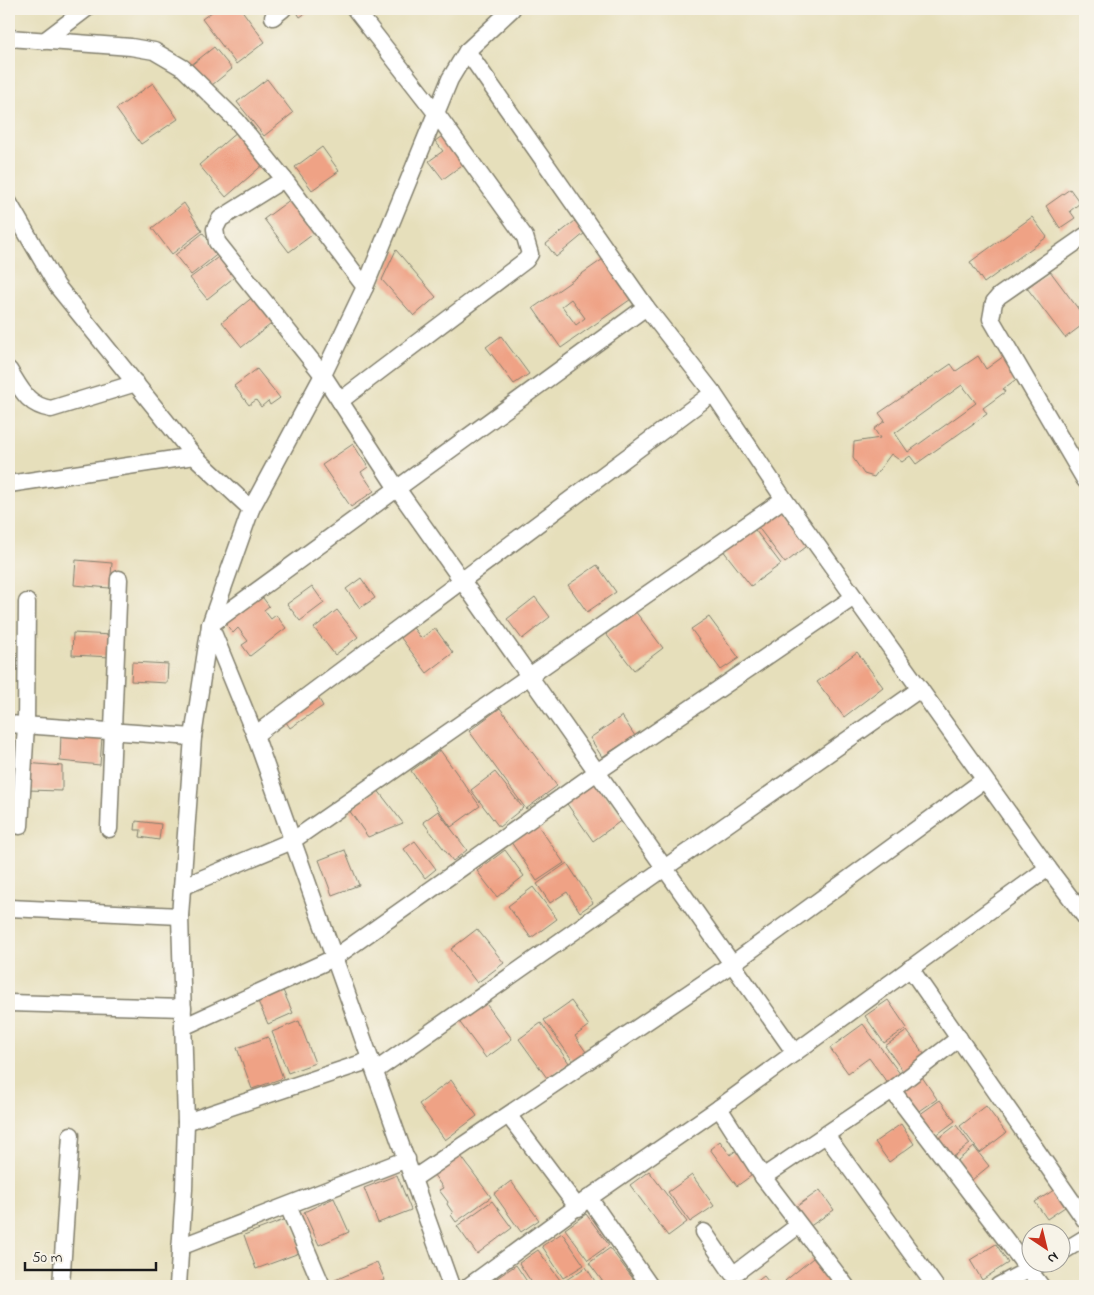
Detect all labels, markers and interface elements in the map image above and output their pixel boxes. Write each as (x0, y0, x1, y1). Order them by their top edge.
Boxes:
north arrow (1022, 1222, 1072, 1272)
scale bar (25, 1240, 156, 1272)
text: N (1043, 1246, 1062, 1269)
text: 50 m (32, 1247, 63, 1269)

